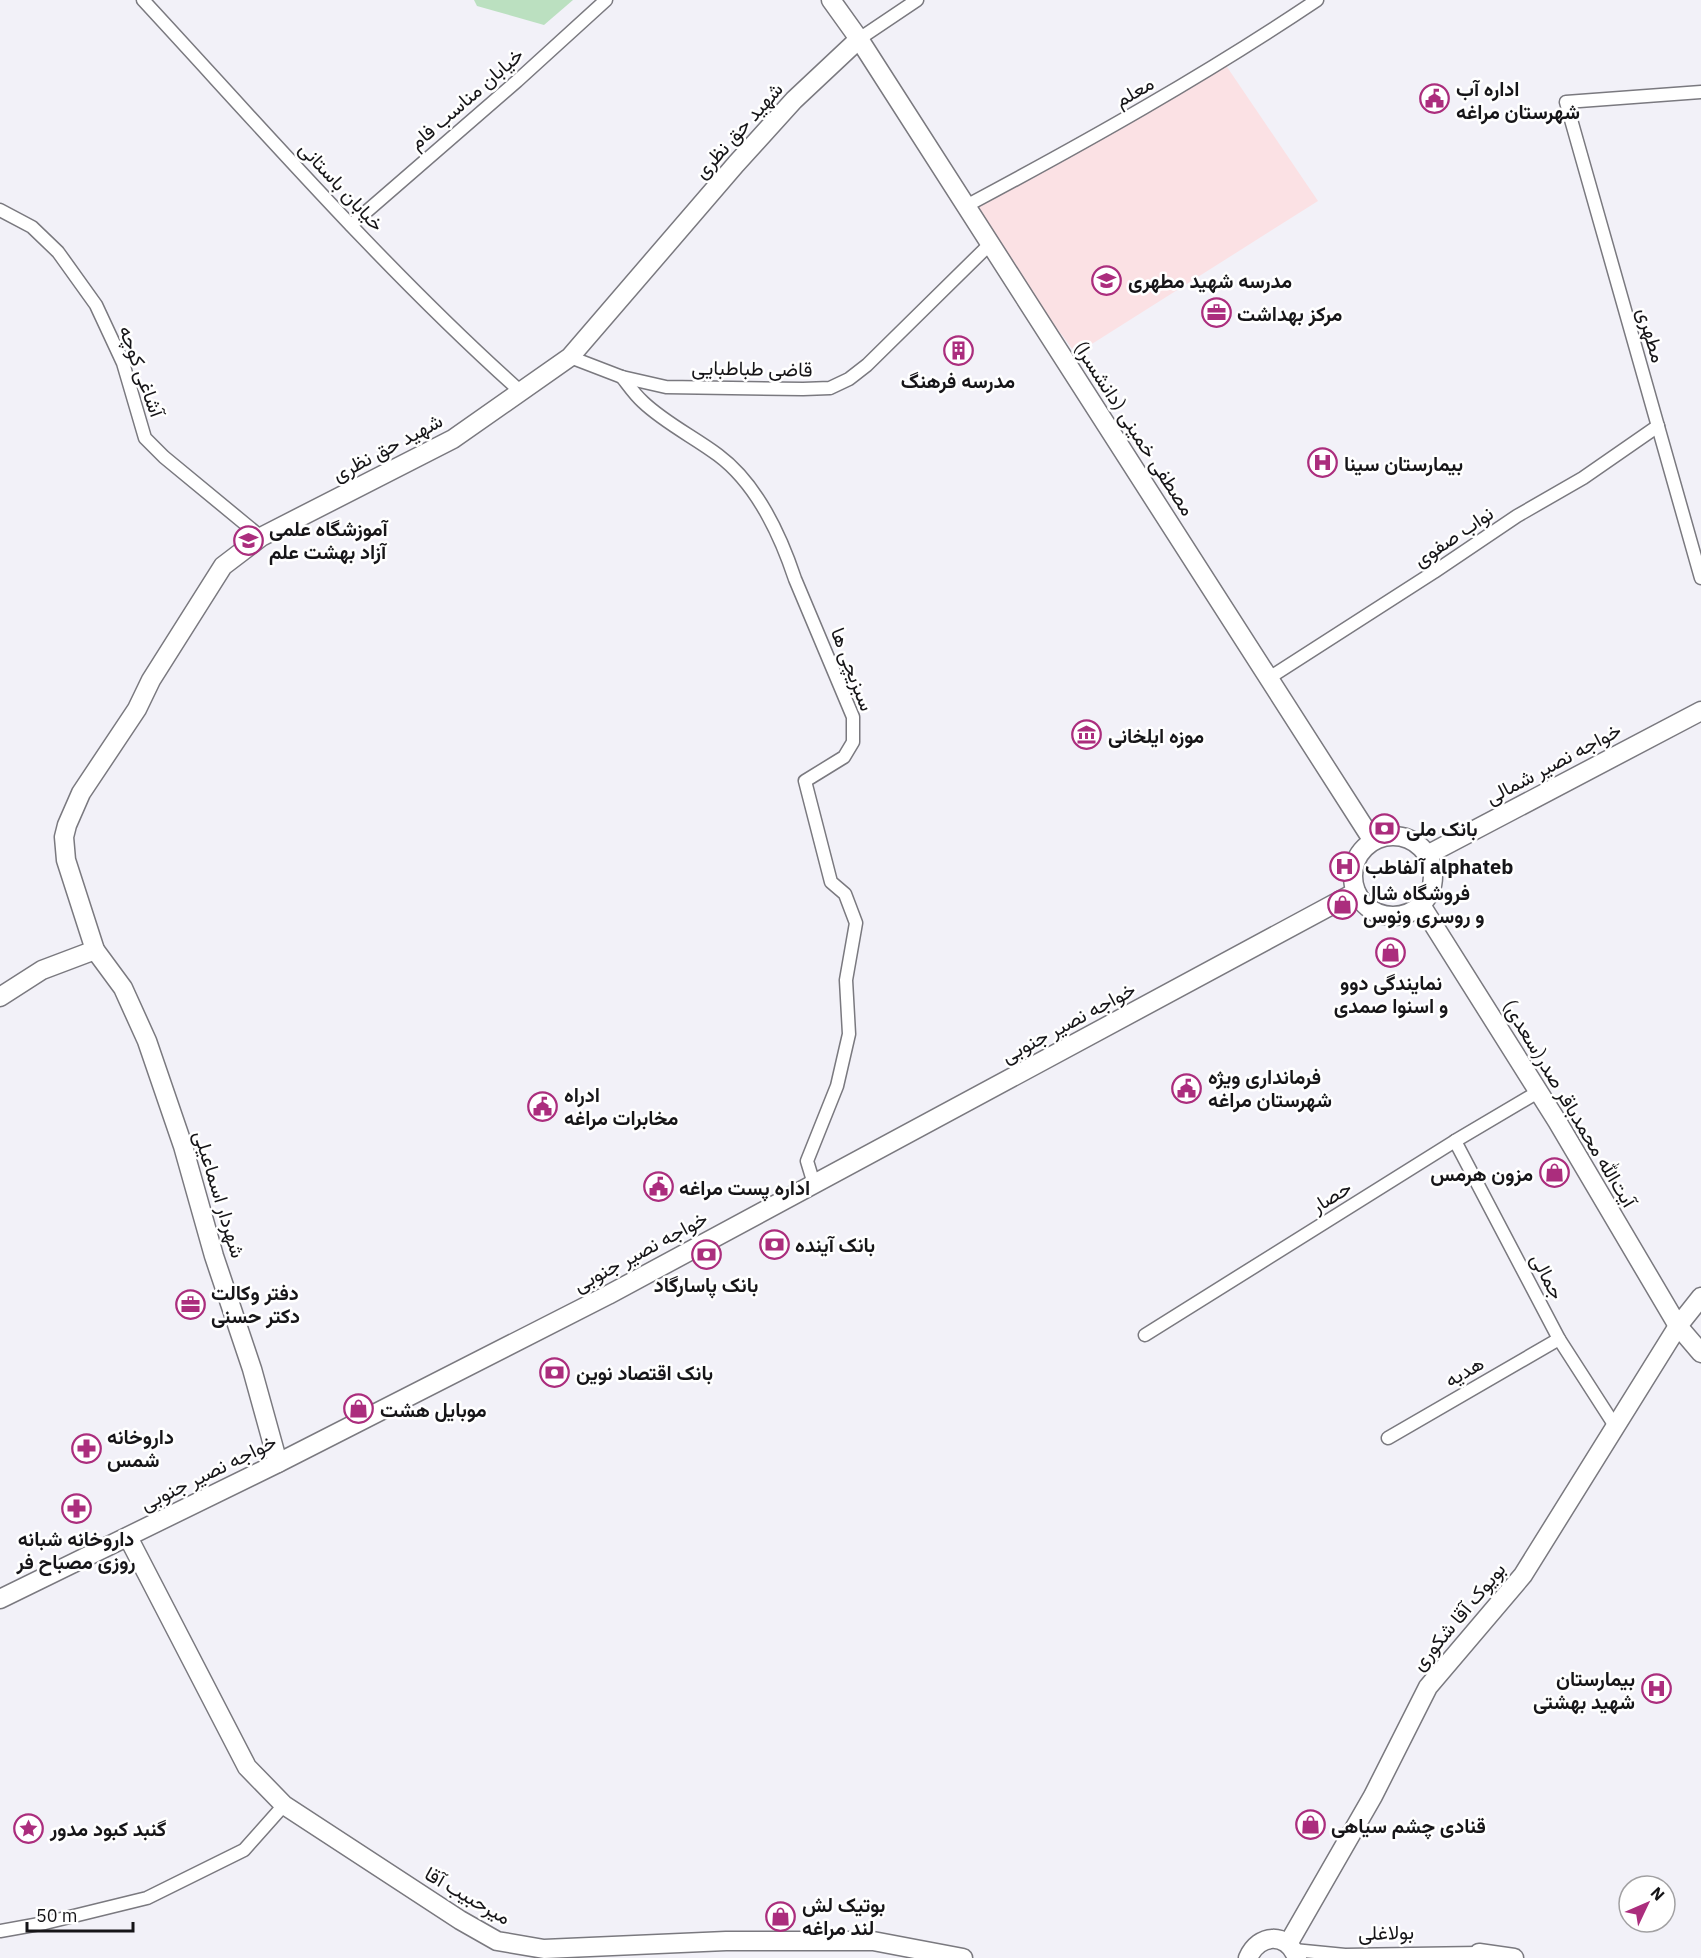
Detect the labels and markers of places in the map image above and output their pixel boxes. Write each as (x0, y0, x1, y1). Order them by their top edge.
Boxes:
place label: اداره آب شهرستان مراغه (1456, 75, 1580, 125)
public building icon: اداره آب شهرستان مراغه (1419, 83, 1451, 115)
school or university icon: مدرسه شهید مطهری (1091, 264, 1123, 296)
place label: مدرسه شهید مطهری (1128, 267, 1292, 294)
office icon: مرکز بهداشت (1200, 297, 1232, 329)
place label: مرکز بهداشت (1237, 300, 1343, 327)
building icon: مدرسه فرهنگ (942, 334, 974, 366)
place label: مدرسه فرهنگ (901, 367, 1015, 394)
hospital icon: بیمارستان سینا (1307, 447, 1339, 479)
place label: بیمارستان سینا (1344, 450, 1463, 477)
place label: آموزشگاه علمی آزاد بهشت علم (269, 515, 390, 565)
school or university icon: آموزشگاه علمی آزاد بهشت علم (232, 524, 264, 556)
museum icon: موزه ایلخانی (1071, 719, 1103, 751)
place label: موزه ایلخانی (1108, 722, 1204, 749)
bank icon: بانک ملی (1369, 812, 1401, 844)
place label: بانک ملی (1406, 815, 1478, 842)
hospital icon: آلفاطب alphateb (1328, 850, 1360, 882)
place label: آلفاطب alphateb (1365, 853, 1513, 880)
place label: فروشگاه شال و روسری ونوس (1363, 879, 1485, 929)
shop icon: فروشگاه شال و روسری ونوس (1326, 888, 1358, 920)
shop icon: نمایندگی دوو و اسنوا صمدی (1375, 936, 1407, 968)
place label: نمایندگی دوو و اسنوا صمدی (1334, 969, 1448, 1019)
place label: فرمانداری ویژه شهرستان مراغه (1208, 1063, 1332, 1113)
public building icon: فرمانداری ویژه شهرستان مراغه (1171, 1072, 1203, 1104)
place label: ادراه مخابرات مراغه (564, 1081, 678, 1131)
public building icon: ادراه مخابرات مراغه (527, 1090, 559, 1122)
shop icon: مزون هرمس (1538, 1157, 1570, 1189)
place label: مزون هرمس (1430, 1160, 1533, 1187)
public building icon: اداره پست مراغه (642, 1171, 674, 1203)
place label: اداره پست مراغه (679, 1174, 810, 1202)
bank icon: بانک آینده (758, 1228, 790, 1260)
place label: بانک آینده (795, 1231, 875, 1258)
bank icon: بانک پاسارگاد (690, 1238, 722, 1270)
place label: بانک پاسارگاد (654, 1271, 758, 1299)
place label: دفتر وکالت دکتر حسنی (211, 1279, 300, 1329)
office icon: دفتر وکالت دکتر حسنی (174, 1288, 206, 1320)
bank icon: بانک اقتصاد نوین (539, 1356, 571, 1388)
place label: بانک اقتصاد نوین (576, 1359, 713, 1386)
shop icon: موبایل هشت (343, 1393, 375, 1425)
place label: موبایل هشت (380, 1396, 487, 1423)
place label: داروخانه شمس (107, 1423, 174, 1473)
pharmacy icon: داروخانه شمس (70, 1432, 102, 1464)
pharmacy icon: داروخانه شبانه روزی مصباح فر (60, 1492, 92, 1524)
place label: داروخانه شبانه روزی مصباح فر (16, 1525, 135, 1576)
place label: بیمارستان شهید بهشتی (1533, 1665, 1635, 1715)
hospital icon: بیمارستان شهید بهشتی (1640, 1673, 1672, 1705)
shop icon: قنادی چشم سیاهی (1294, 1809, 1326, 1841)
place icon: گنبد کبود مدور (13, 1812, 45, 1844)
place label: قنادی چشم سیاهی (1331, 1812, 1486, 1840)
place label: گنبد کبود مدور (49, 1815, 166, 1842)
place label: بوتیک لش لند مراغه (802, 1891, 885, 1941)
shop icon: بوتیک لش لند مراغه (765, 1900, 797, 1932)

